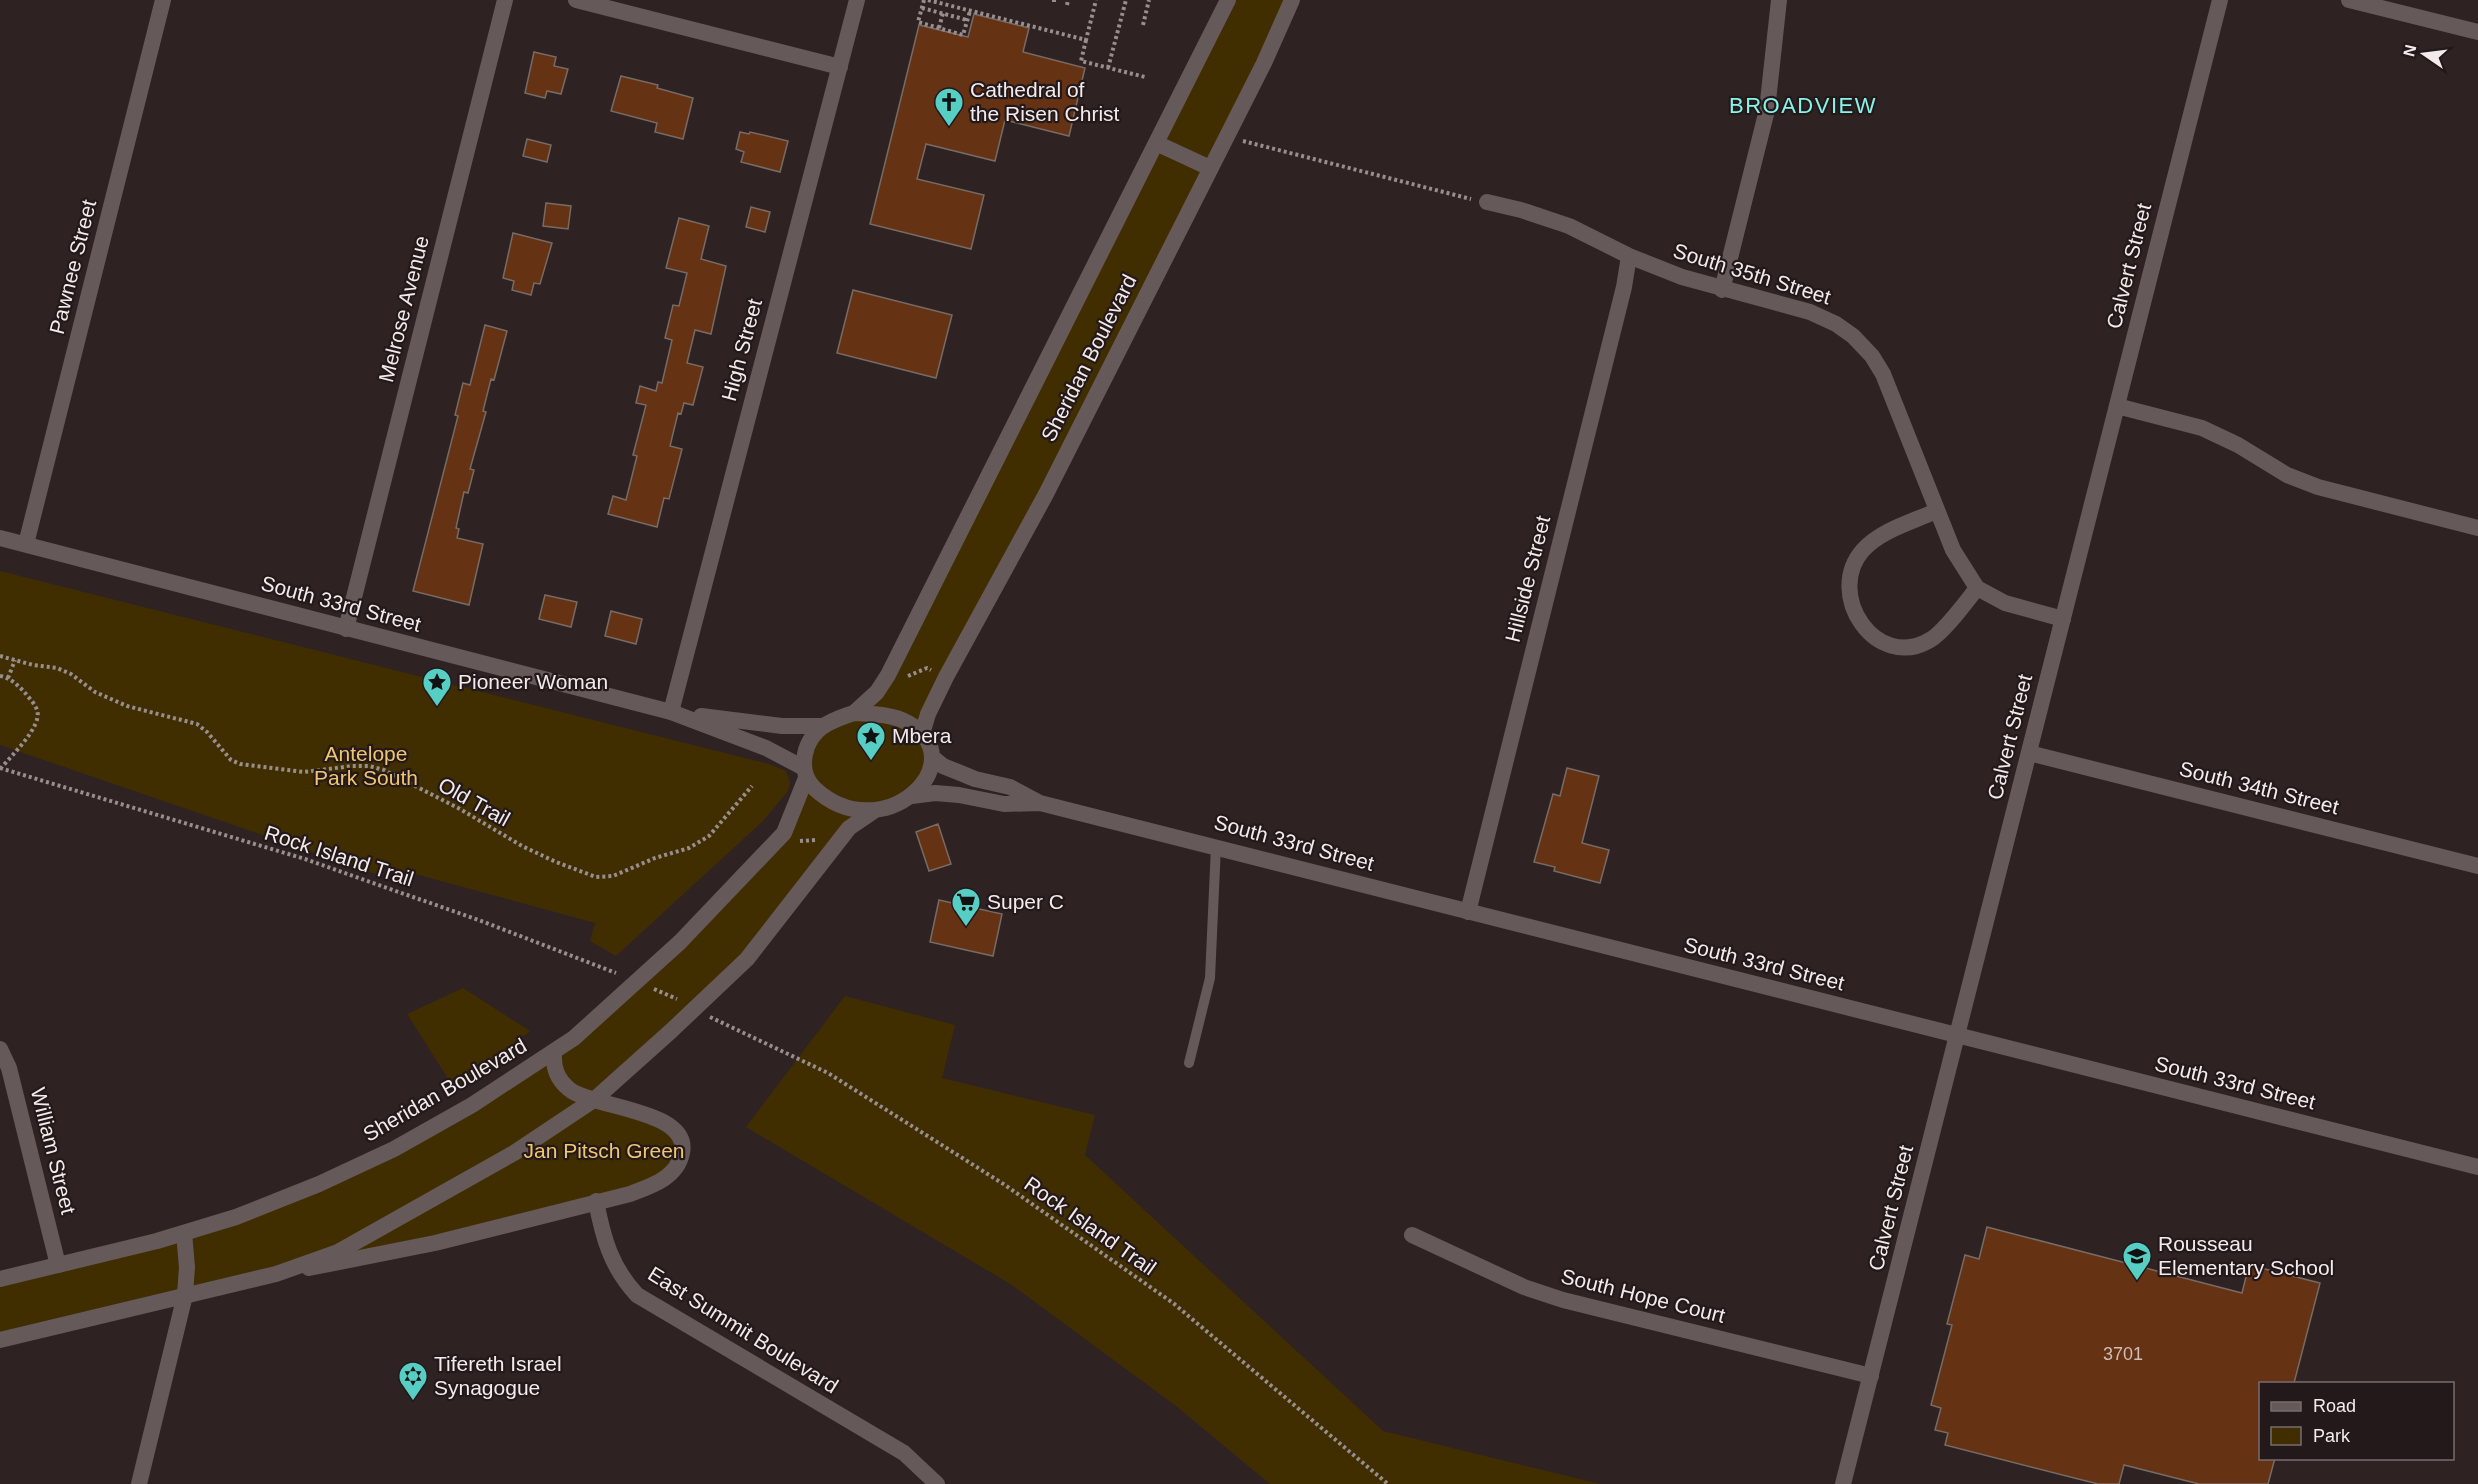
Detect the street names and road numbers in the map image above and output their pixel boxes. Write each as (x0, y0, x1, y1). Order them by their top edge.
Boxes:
street label: Pawnee Street (45, 197, 100, 336)
street label: Calvert Street (2102, 201, 2155, 331)
street label: Melrose Avenue (374, 233, 433, 385)
street label: South 35th Street (1671, 239, 1834, 308)
street label: Sheridan Boulevard (1036, 270, 1141, 445)
street label: High Street (717, 296, 766, 404)
street label: Hillside Street (1501, 513, 1554, 645)
street label: South 33rd Street (259, 571, 424, 636)
street label: Calvert Street (1983, 672, 2036, 802)
street label: South 34th Street (2177, 757, 2341, 818)
street label: Old Trail (434, 773, 514, 831)
street label: South 33rd Street (1212, 810, 1377, 875)
street label: Rock Island Trail (262, 821, 417, 890)
street label: South 33rd Street (1681, 932, 1847, 995)
street label: Sheridan Boulevard (359, 1033, 530, 1146)
street label: South 33rd Street (2152, 1051, 2318, 1114)
street label: William Street (27, 1085, 80, 1217)
street label: Calvert Street (1864, 1143, 1917, 1273)
street label: Rock Island Trail (1020, 1172, 1160, 1280)
street label: East Summit Boulevard (644, 1262, 842, 1397)
street label: South Hope Court (1559, 1264, 1728, 1327)

